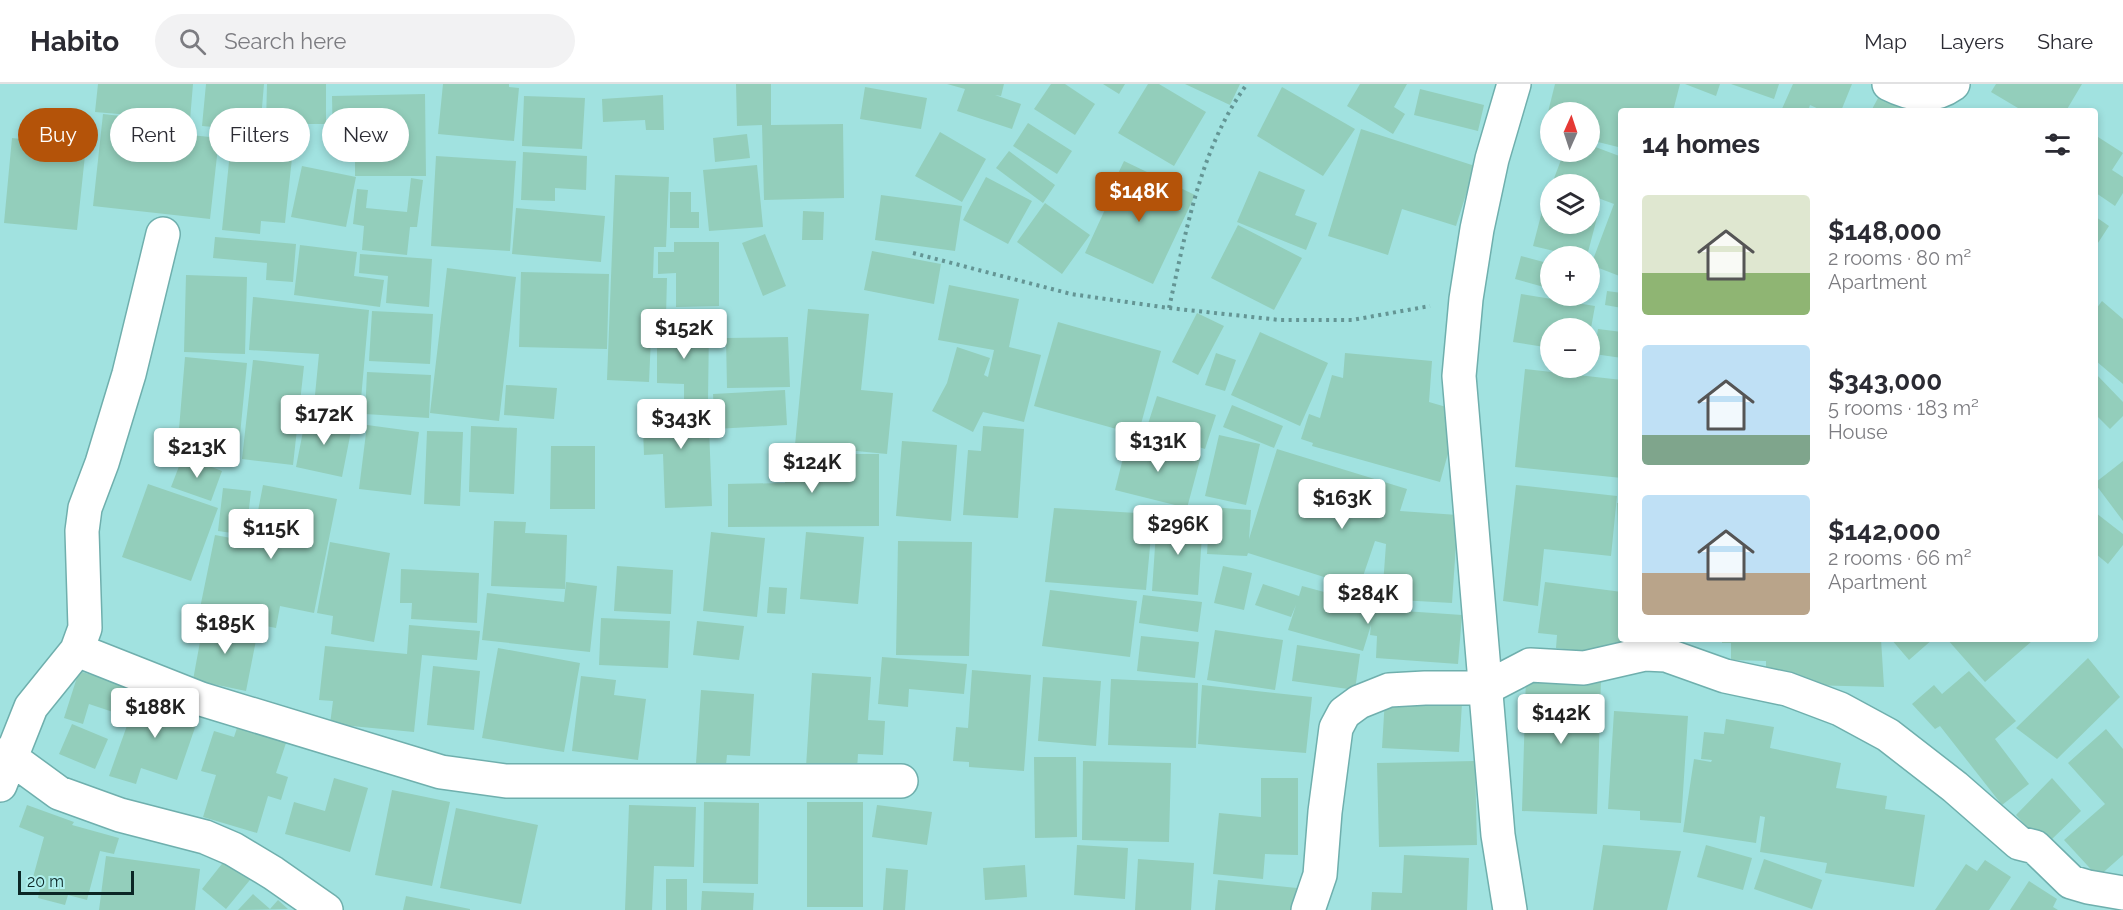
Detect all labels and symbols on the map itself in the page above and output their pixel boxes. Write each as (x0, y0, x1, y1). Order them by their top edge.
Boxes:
north arrow (1540, 102, 1600, 162)
pin: $148K (1097, 172, 1181, 223)
pin: $152K (642, 309, 726, 360)
pin: $172K (282, 395, 366, 446)
pin: $343K (639, 399, 723, 450)
pin: $131K (1116, 422, 1200, 473)
pin: $213K (155, 428, 239, 479)
pin: $124K (770, 443, 854, 494)
pin: $163K (1300, 479, 1384, 530)
pin: $296K (1136, 505, 1220, 556)
pin: $115K (229, 509, 313, 560)
pin: $284K (1326, 574, 1410, 625)
pin: $185K (183, 604, 267, 655)
pin: $188K (113, 688, 197, 739)
pin: $142K (1519, 694, 1603, 745)
scale bar (18, 868, 134, 896)

